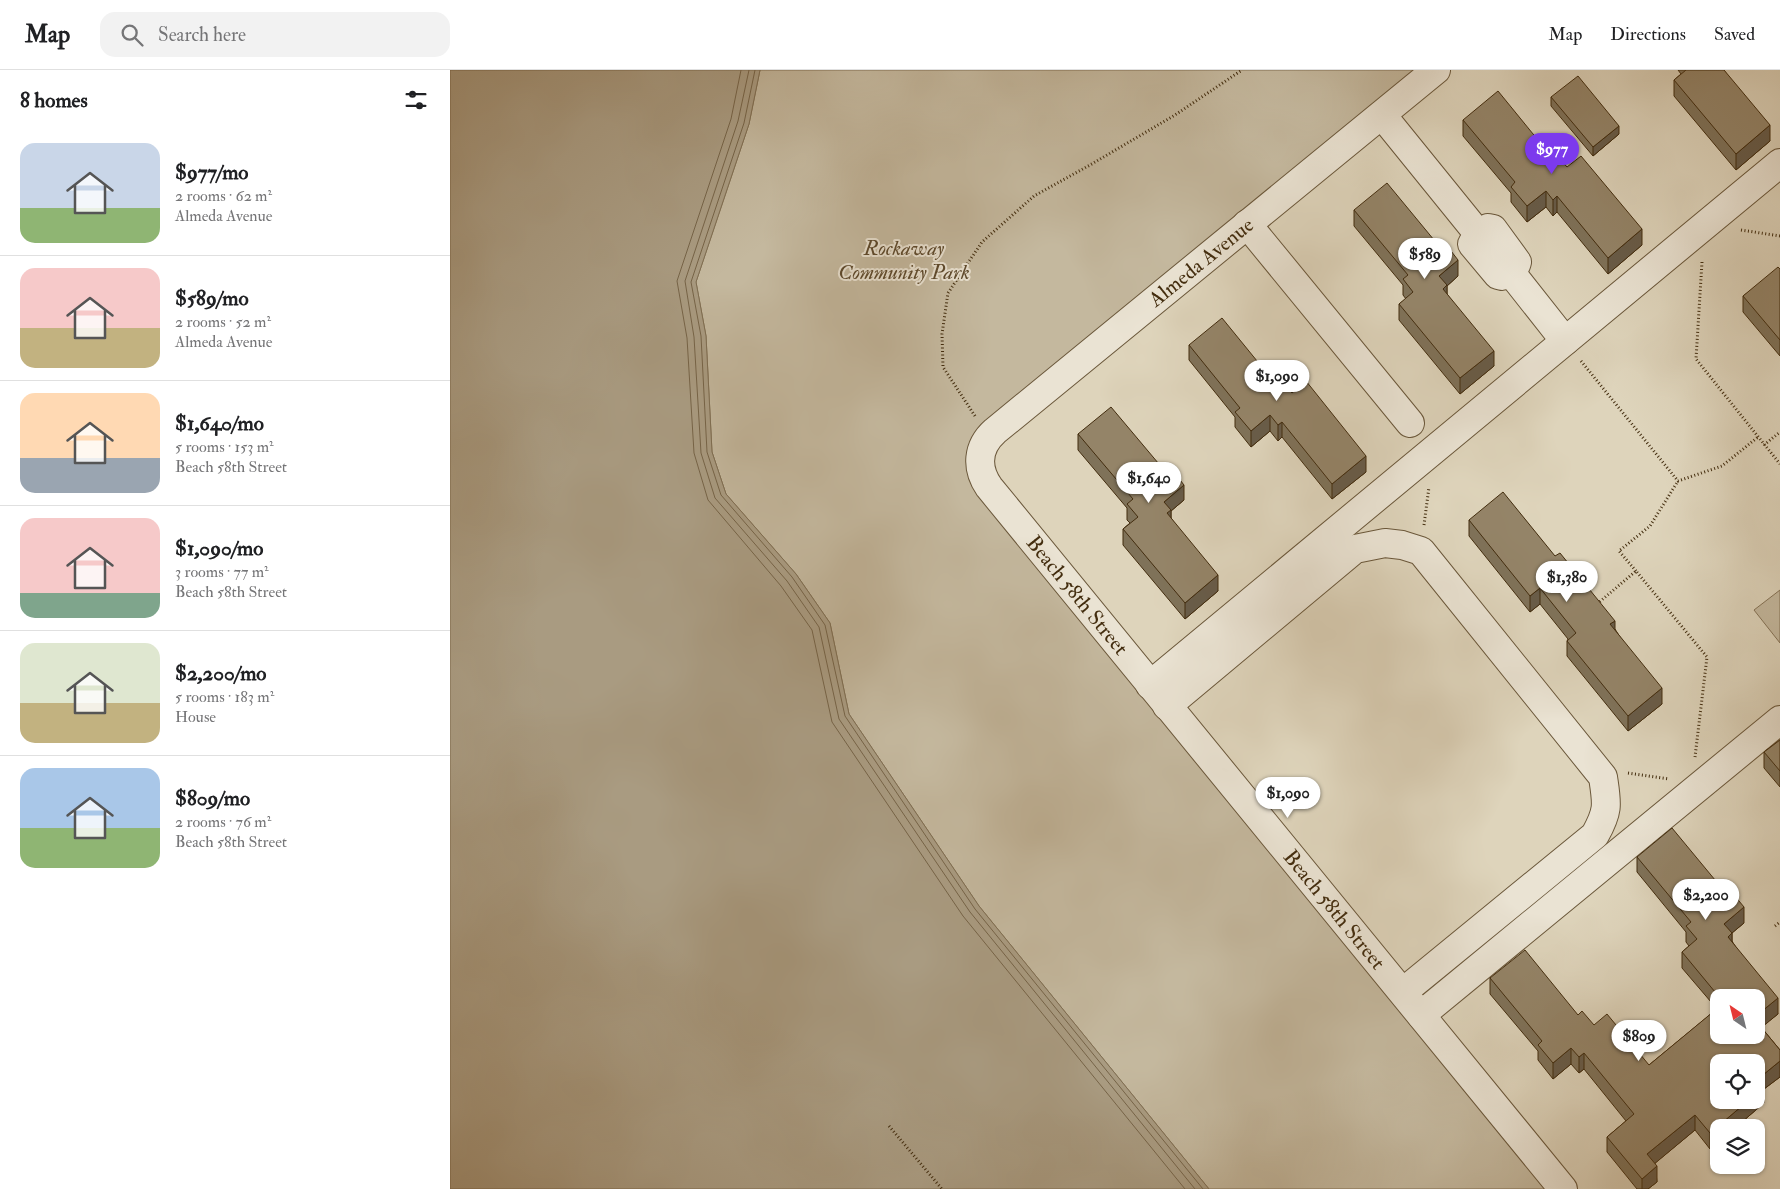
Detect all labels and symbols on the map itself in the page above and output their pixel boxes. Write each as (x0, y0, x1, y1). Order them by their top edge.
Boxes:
pin: $977 (1522, 132, 1582, 175)
street label: Almeda Avenue (1142, 212, 1260, 314)
park label: Rockaway Community Park (838, 235, 970, 286)
pin: $589 (1395, 238, 1455, 280)
pin: $1,090 (1236, 360, 1318, 402)
pin: $1,640 (1108, 462, 1190, 504)
street label: Beach 58th Street (1020, 530, 1134, 661)
pin: $1,380 (1526, 560, 1608, 603)
pin: $1,090 (1247, 776, 1329, 819)
street label: Beach 58th Street (1277, 844, 1391, 975)
pin: $2,200 (1665, 878, 1747, 921)
north arrow (1710, 989, 1765, 1044)
pin: $809 (1609, 1020, 1669, 1062)

